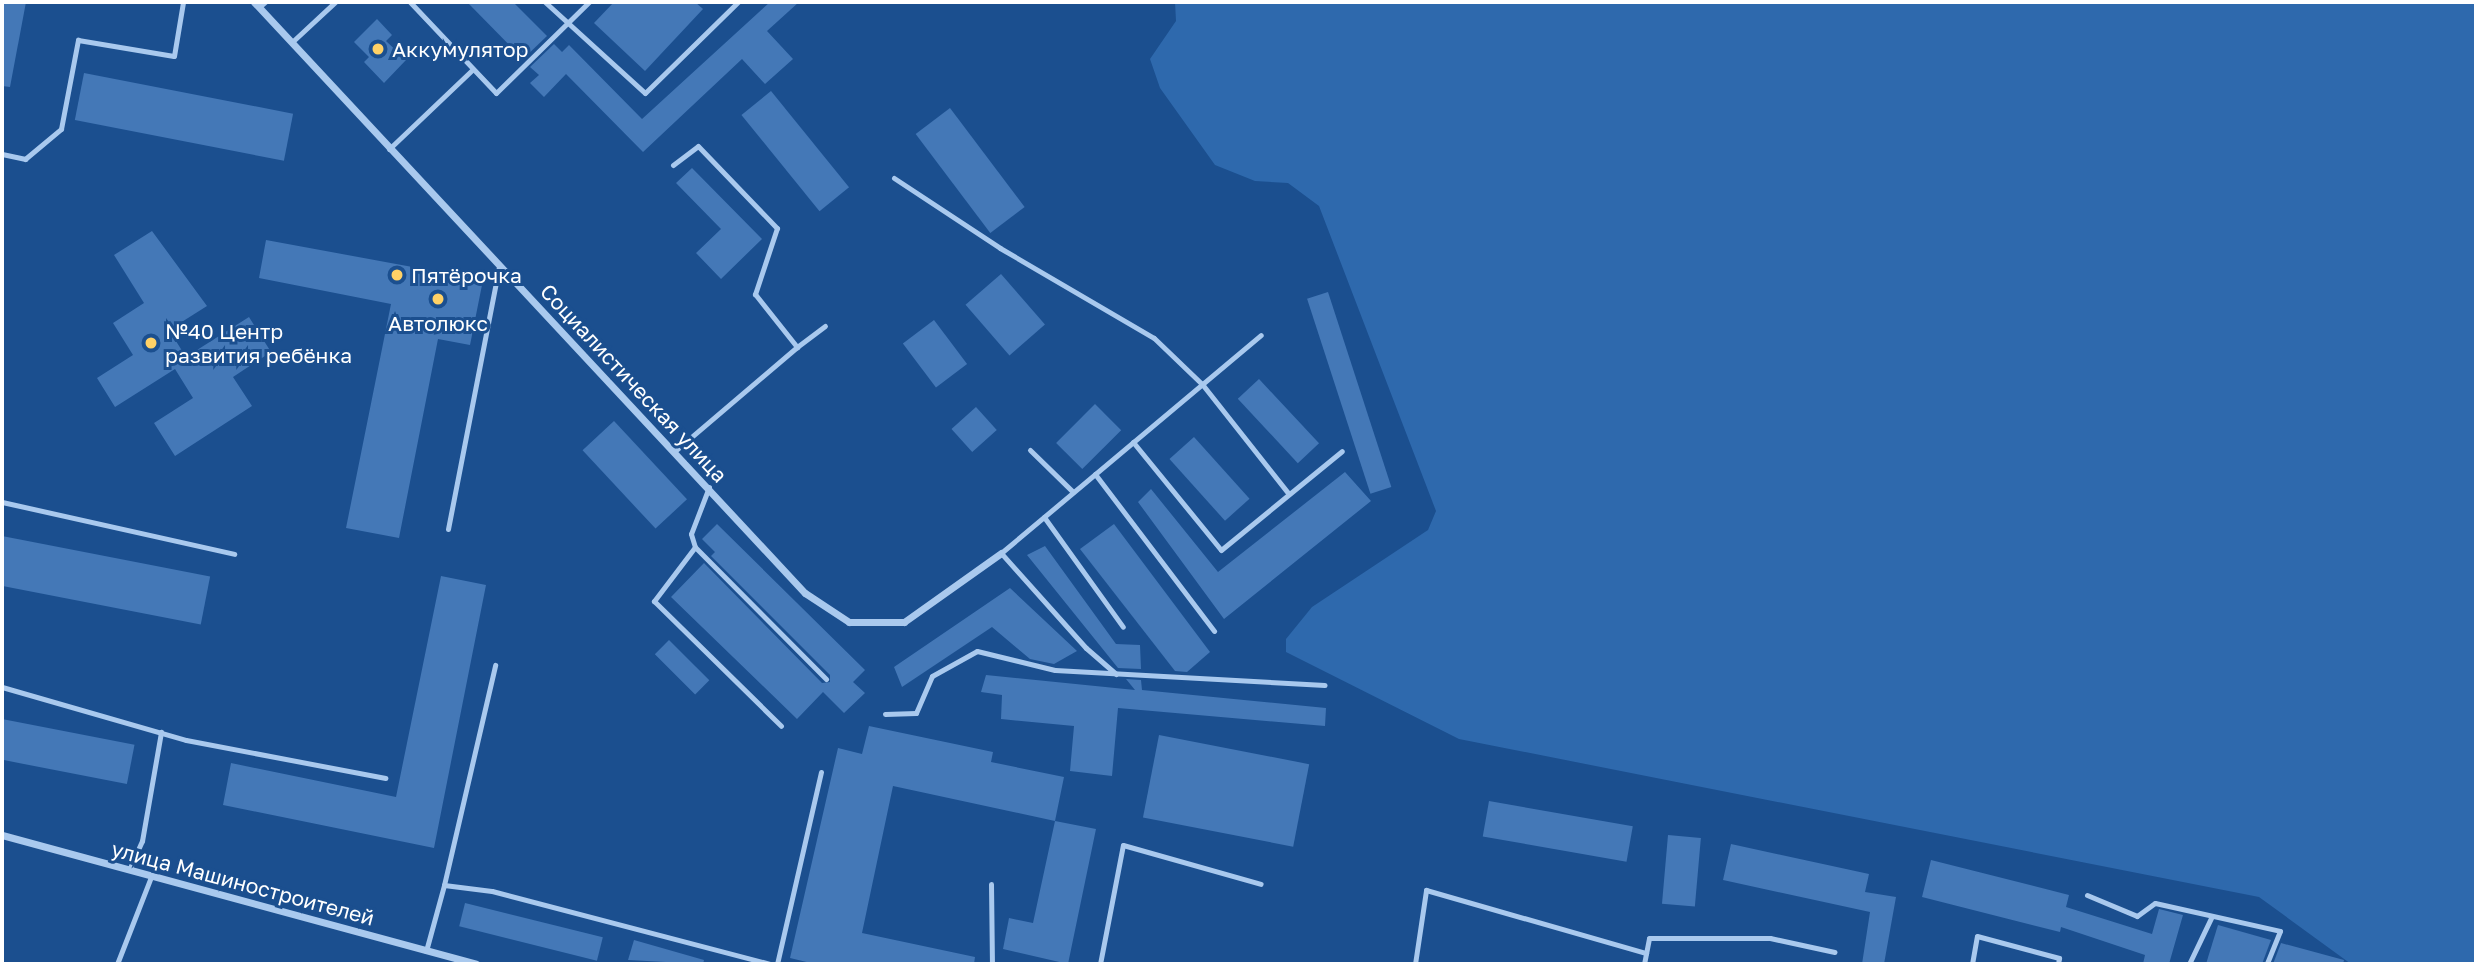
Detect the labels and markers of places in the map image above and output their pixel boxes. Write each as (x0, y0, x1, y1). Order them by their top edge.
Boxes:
place label: Аккумулятор (392, 36, 528, 62)
marker: Аккумулятор (370, 41, 386, 57)
place label: Пятёрочка (411, 262, 522, 288)
marker: Пятёрочка (389, 267, 405, 283)
marker: Автолюкс (430, 291, 446, 307)
place label: Автолюкс (388, 310, 488, 336)
place label: №40 Центр развития ребёнка (165, 318, 352, 368)
marker: №40 Центр развития ребёнка (143, 335, 159, 351)

